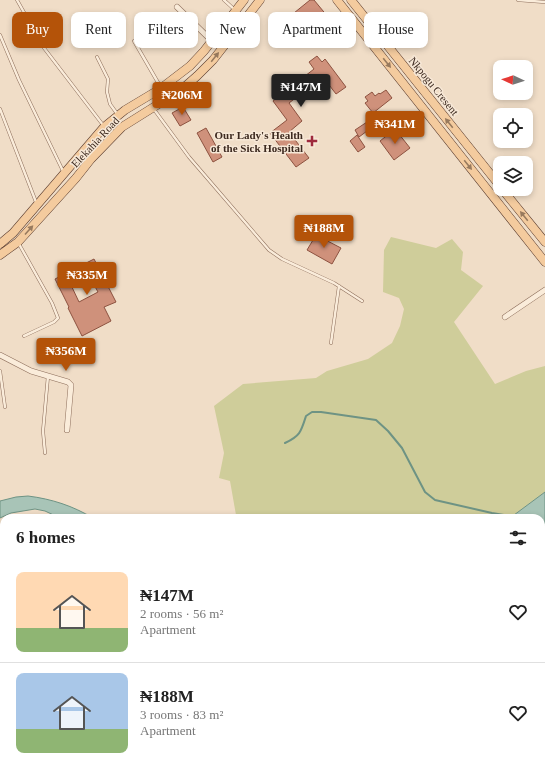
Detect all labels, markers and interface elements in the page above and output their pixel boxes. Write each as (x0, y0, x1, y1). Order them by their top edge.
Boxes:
chip: Buy (12, 12, 63, 48)
chip: Rent (71, 12, 126, 48)
chip: Filters (134, 12, 198, 48)
chip: New (206, 12, 260, 48)
chip: Apartment (268, 12, 356, 48)
chip: House (364, 12, 428, 48)
one-way arrow (211, 51, 220, 62)
street label: Nkpogu Cresent (407, 54, 461, 118)
one-way arrow (383, 58, 392, 69)
north arrow (493, 60, 533, 100)
map controls (493, 60, 533, 196)
pin: ₦147M (273, 74, 329, 108)
text: ₦147M (280, 79, 322, 94)
pin: ₦206M (154, 82, 210, 116)
text: ₦206M (161, 87, 203, 102)
button: locate (493, 108, 533, 148)
pin: ₦341M (367, 111, 423, 145)
street label: Elekahia Road (69, 114, 122, 170)
text: ₦341M (374, 116, 416, 131)
one-way arrow (445, 117, 454, 128)
place label: Our Lady's Health of the Sick Hospital (211, 129, 303, 154)
marker: Our Lady's Health of the Sick Hospital (306, 135, 318, 147)
button: layers (493, 156, 533, 196)
one-way arrow (464, 159, 473, 170)
one-way arrow (519, 210, 528, 221)
pin: ₦188M (296, 215, 352, 249)
text: ₦188M (303, 220, 345, 235)
one-way arrow (24, 225, 33, 234)
pin: ₦335M (59, 262, 115, 296)
text: ₦335M (66, 267, 108, 282)
pin: ₦356M (38, 338, 94, 372)
text: ₦356M (45, 343, 87, 358)
icon: filters (507, 527, 529, 549)
text: 6 homes (16, 528, 75, 547)
text: ₦147M (140, 586, 194, 605)
icon: home (48, 588, 96, 636)
icon: heart (507, 601, 529, 623)
text: 2 rooms · 56 m² (140, 606, 223, 621)
text: Apartment (140, 622, 196, 637)
text: ₦188M (140, 687, 194, 706)
icon: home (48, 689, 96, 737)
icon: heart (507, 702, 529, 724)
text: 3 rooms · 83 m² (140, 707, 223, 722)
text: Apartment (140, 723, 196, 738)

